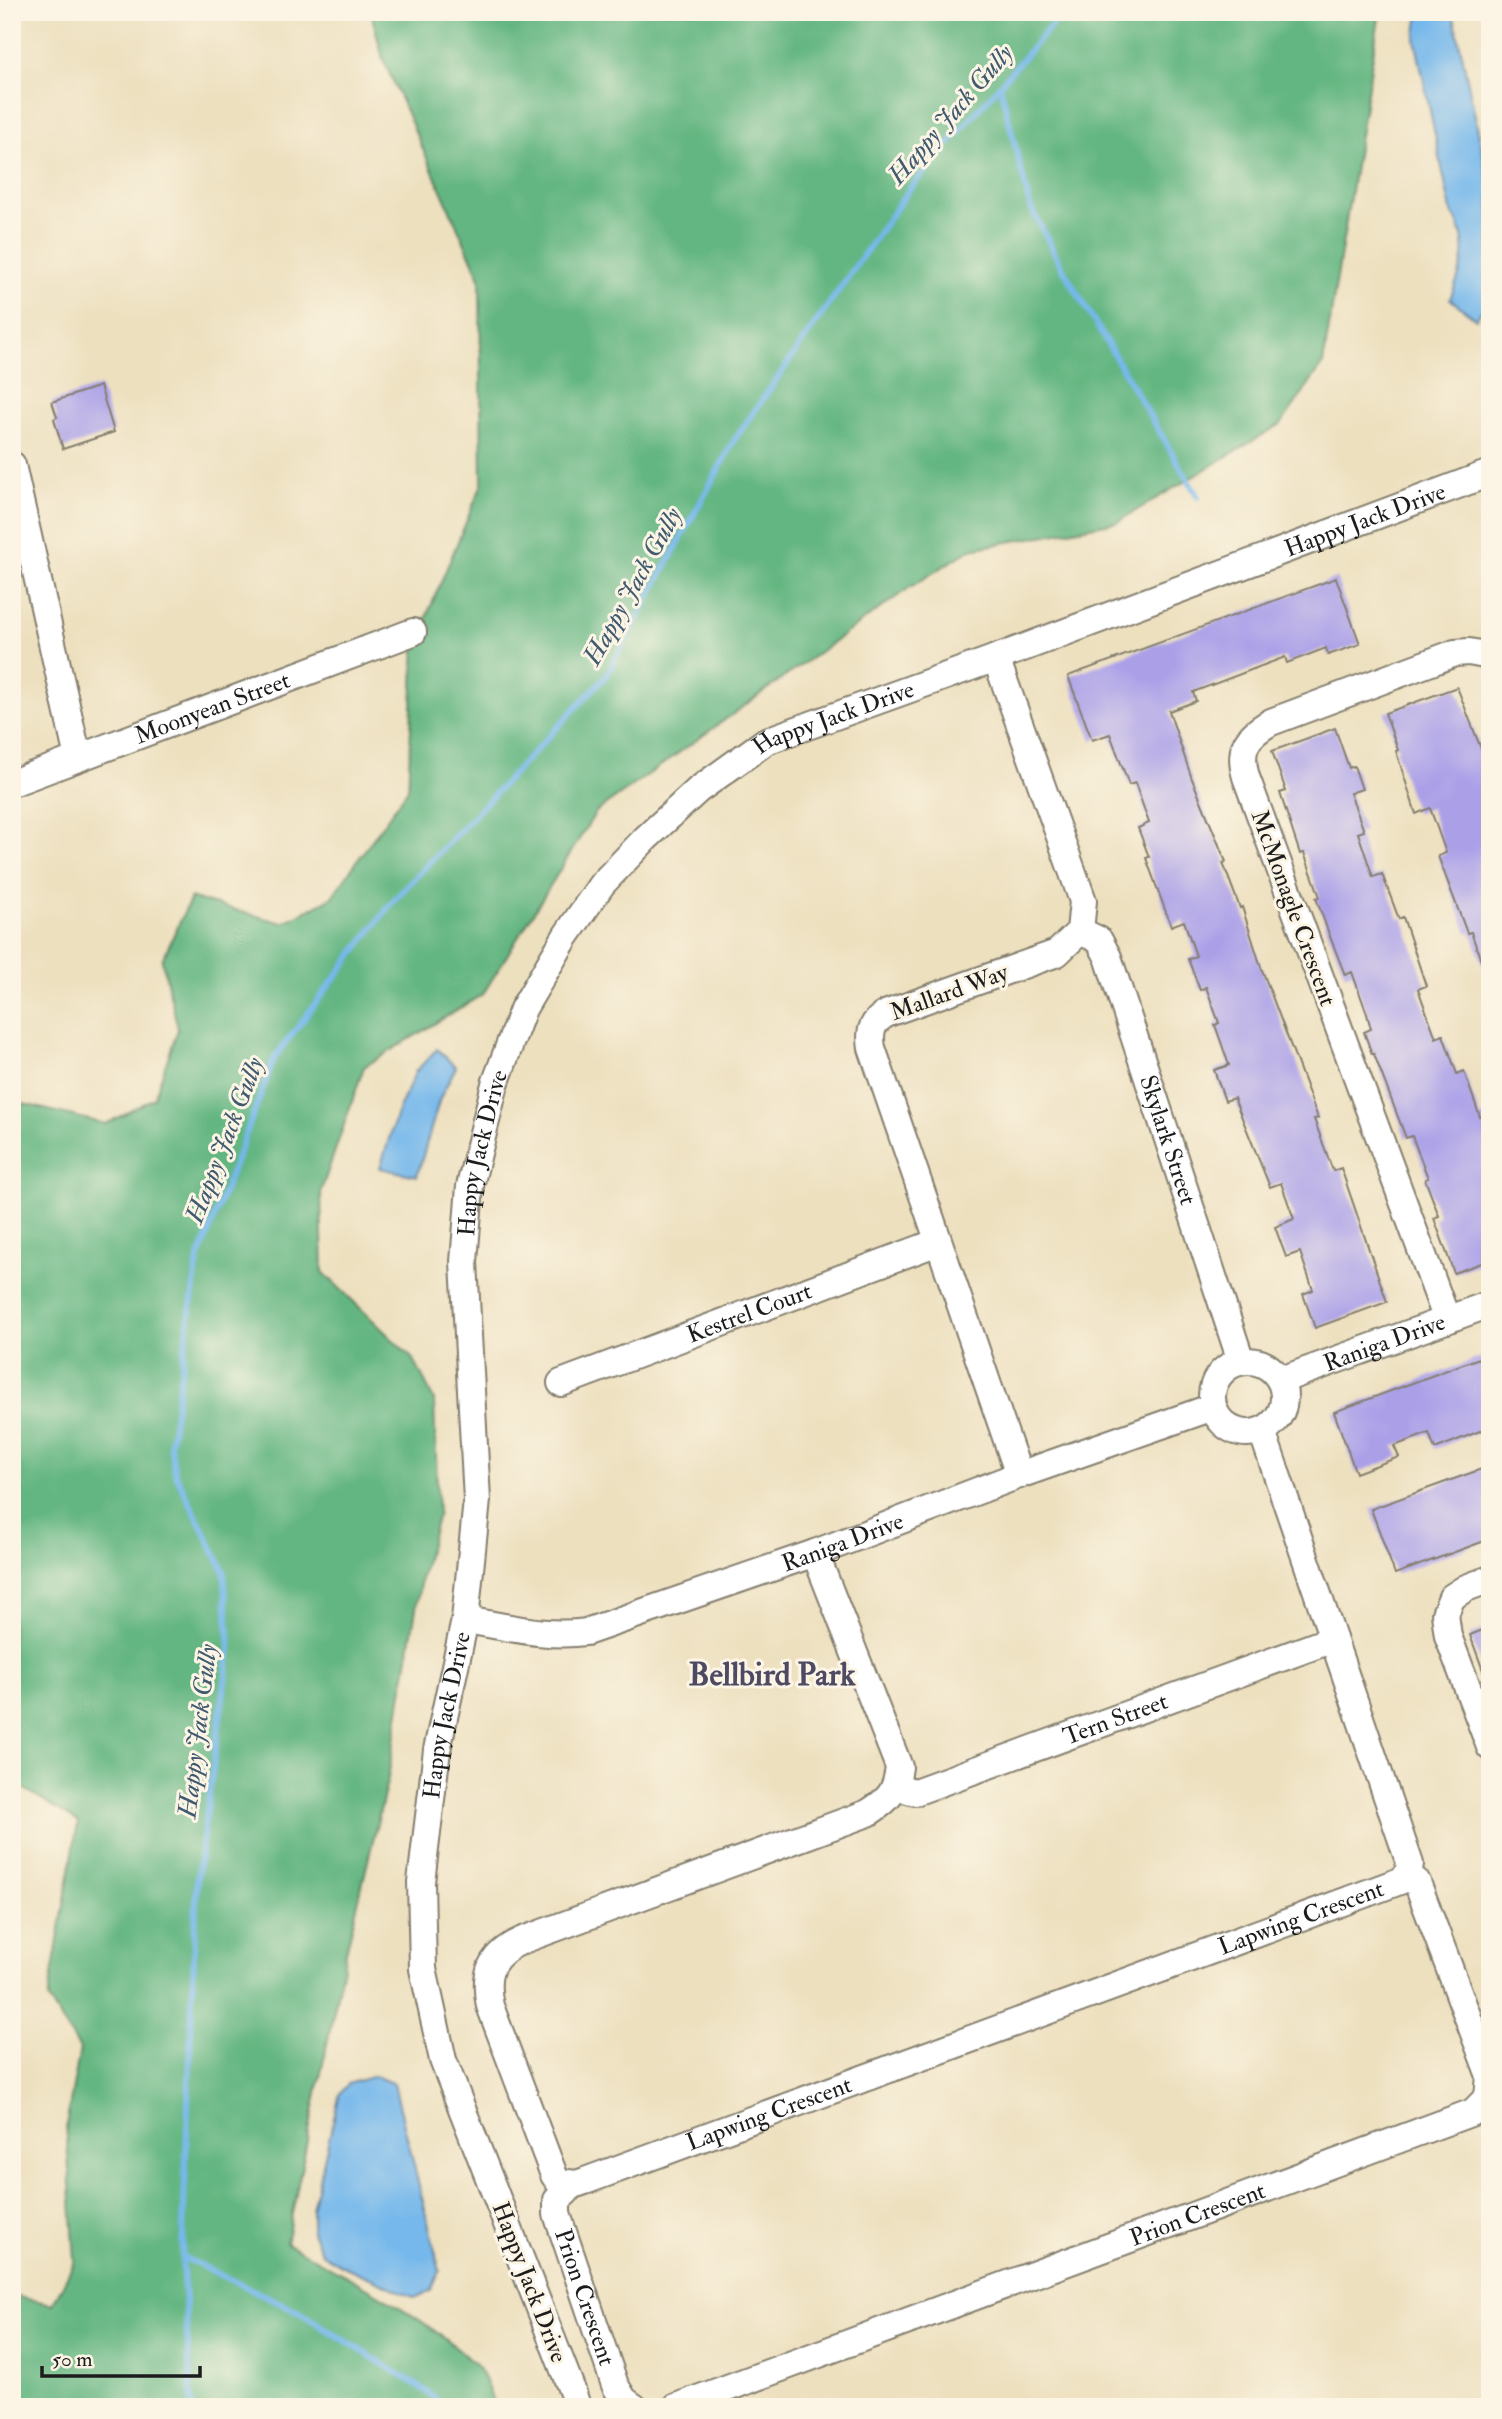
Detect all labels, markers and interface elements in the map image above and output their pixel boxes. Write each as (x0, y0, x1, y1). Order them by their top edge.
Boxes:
water label: Happy Jack Gully (881, 38, 1020, 192)
street label: Happy Jack Drive (1280, 476, 1450, 565)
water label: Happy Jack Gully (576, 502, 689, 672)
street label: Moonyean Street (130, 665, 295, 751)
street label: Happy Jack Drive (746, 674, 918, 762)
street label: McMonagle Crescent (1244, 806, 1343, 1011)
street label: Mallard Way (886, 957, 1013, 1028)
water label: Happy Jack Gully (178, 1053, 271, 1229)
street label: Happy Jack Drive (451, 1065, 515, 1237)
street label: Skylark Street (1132, 1071, 1204, 1209)
street label: Kestrel Court (683, 1276, 816, 1351)
street label: Raniga Drive (1319, 1307, 1450, 1379)
street label: Raniga Drive (778, 1506, 908, 1579)
street label: Happy Jack Drive (416, 1629, 478, 1801)
water label: Happy Jack Gully (171, 1642, 225, 1821)
district label: Bellbird Park (688, 1655, 856, 1695)
street label: Tern Street (1059, 1686, 1172, 1752)
street label: Lapwing Crescent (1214, 1873, 1388, 1963)
street label: Lapwing Crescent (682, 2069, 856, 2158)
street label: Prion Crescent (1125, 2175, 1270, 2254)
street label: Happy Jack Drive (485, 2197, 574, 2367)
street label: Prion Crescent (547, 2225, 622, 2370)
scale bar (42, 2335, 200, 2379)
text: 50 m (52, 2346, 93, 2373)

